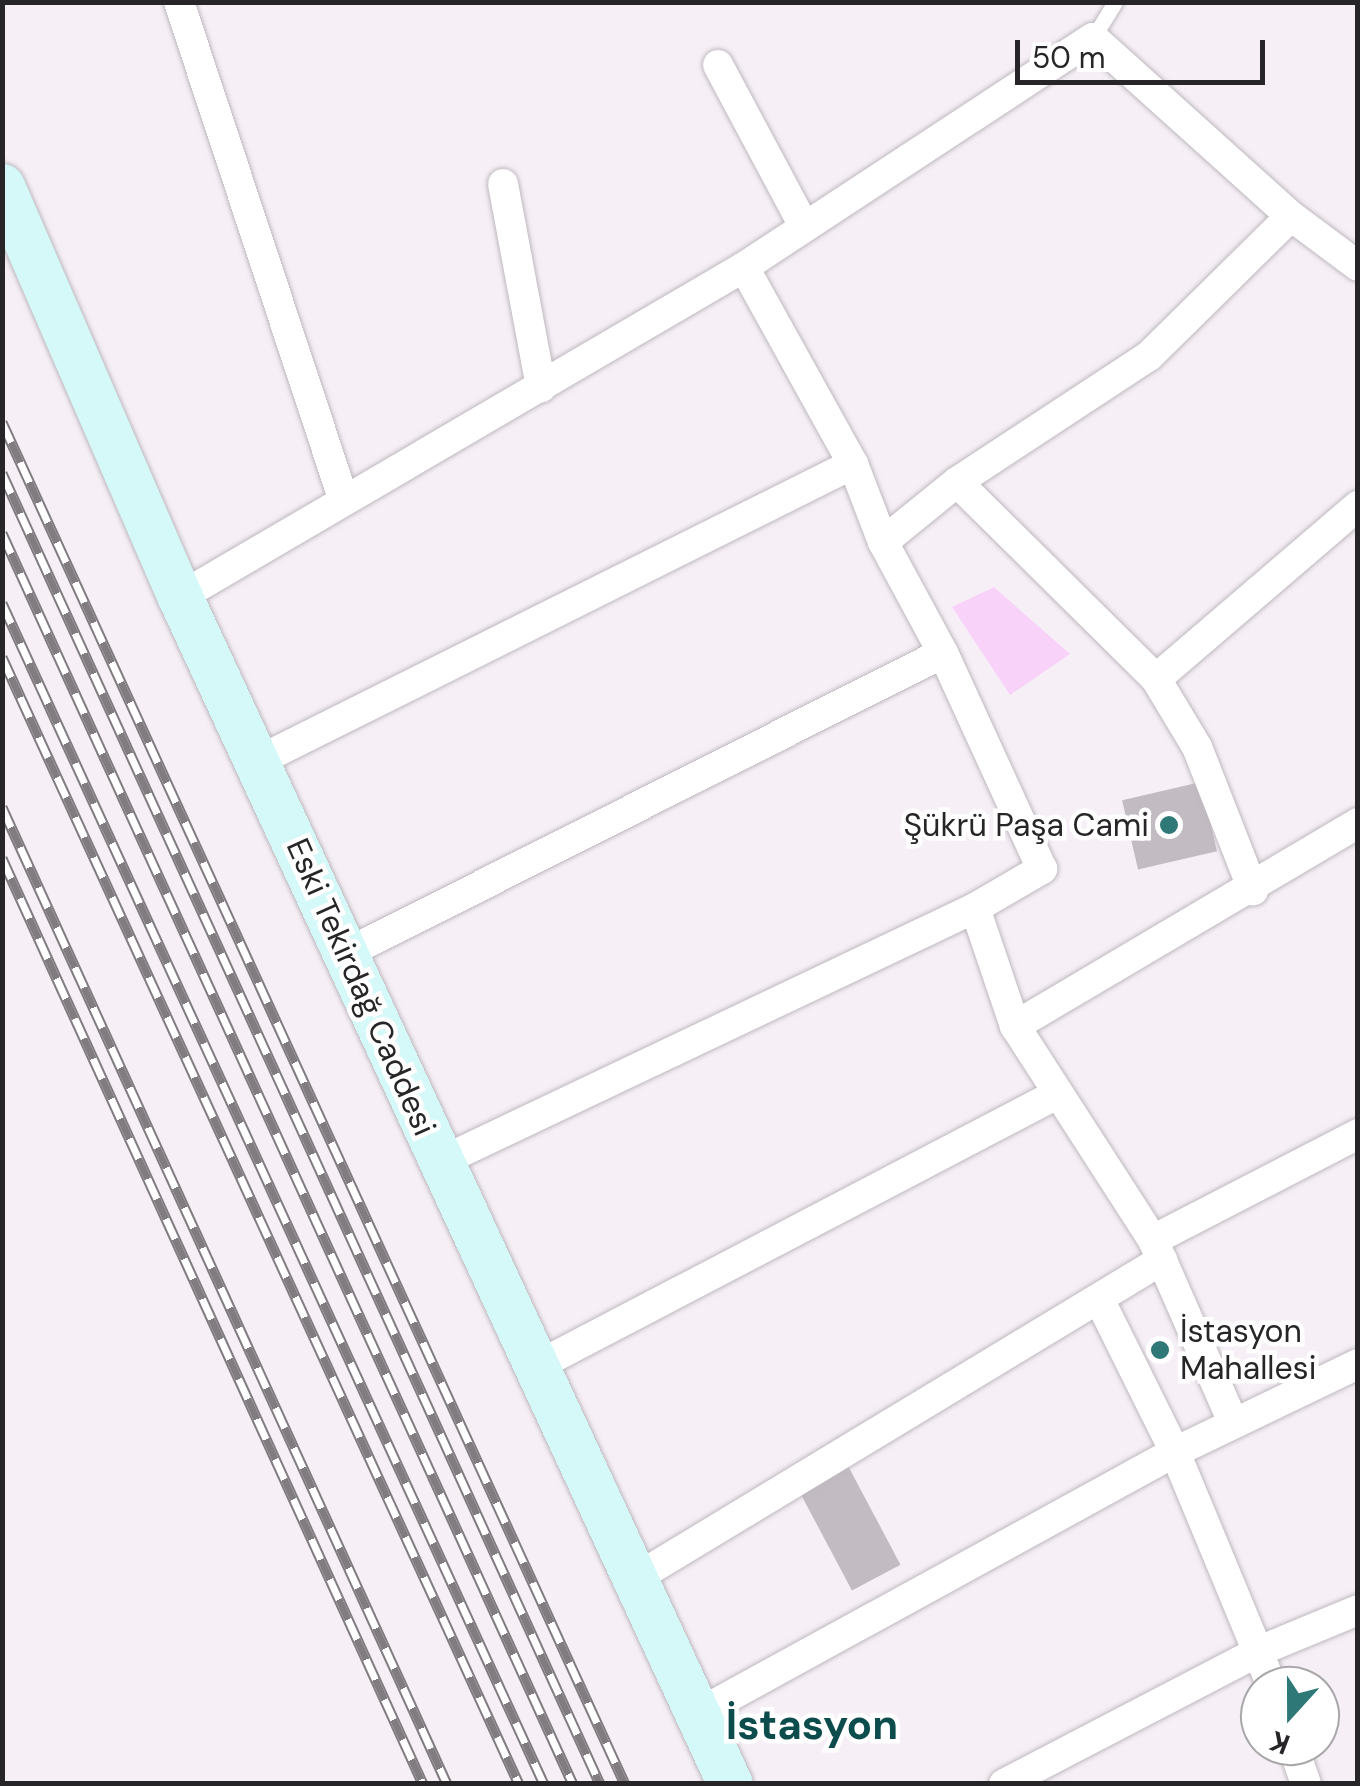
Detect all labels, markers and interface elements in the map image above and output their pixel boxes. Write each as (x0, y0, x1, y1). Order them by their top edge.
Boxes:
scale bar (1020, 20, 1270, 82)
text: 50 m (1032, 38, 1106, 77)
place label: Şükrü Paşa Cami (904, 806, 1149, 844)
marker: Şükrü Paşa Cami (1158, 814, 1180, 836)
street label: Eski Tekirdağ Caddesi (278, 833, 444, 1141)
place label: İstasyon Mahallesi (1180, 1313, 1316, 1388)
marker: İstasyon Mahallesi (1149, 1339, 1171, 1361)
north arrow (1240, 1666, 1340, 1766)
district label: İstasyon (726, 1700, 898, 1750)
text: K (1265, 1722, 1295, 1763)

